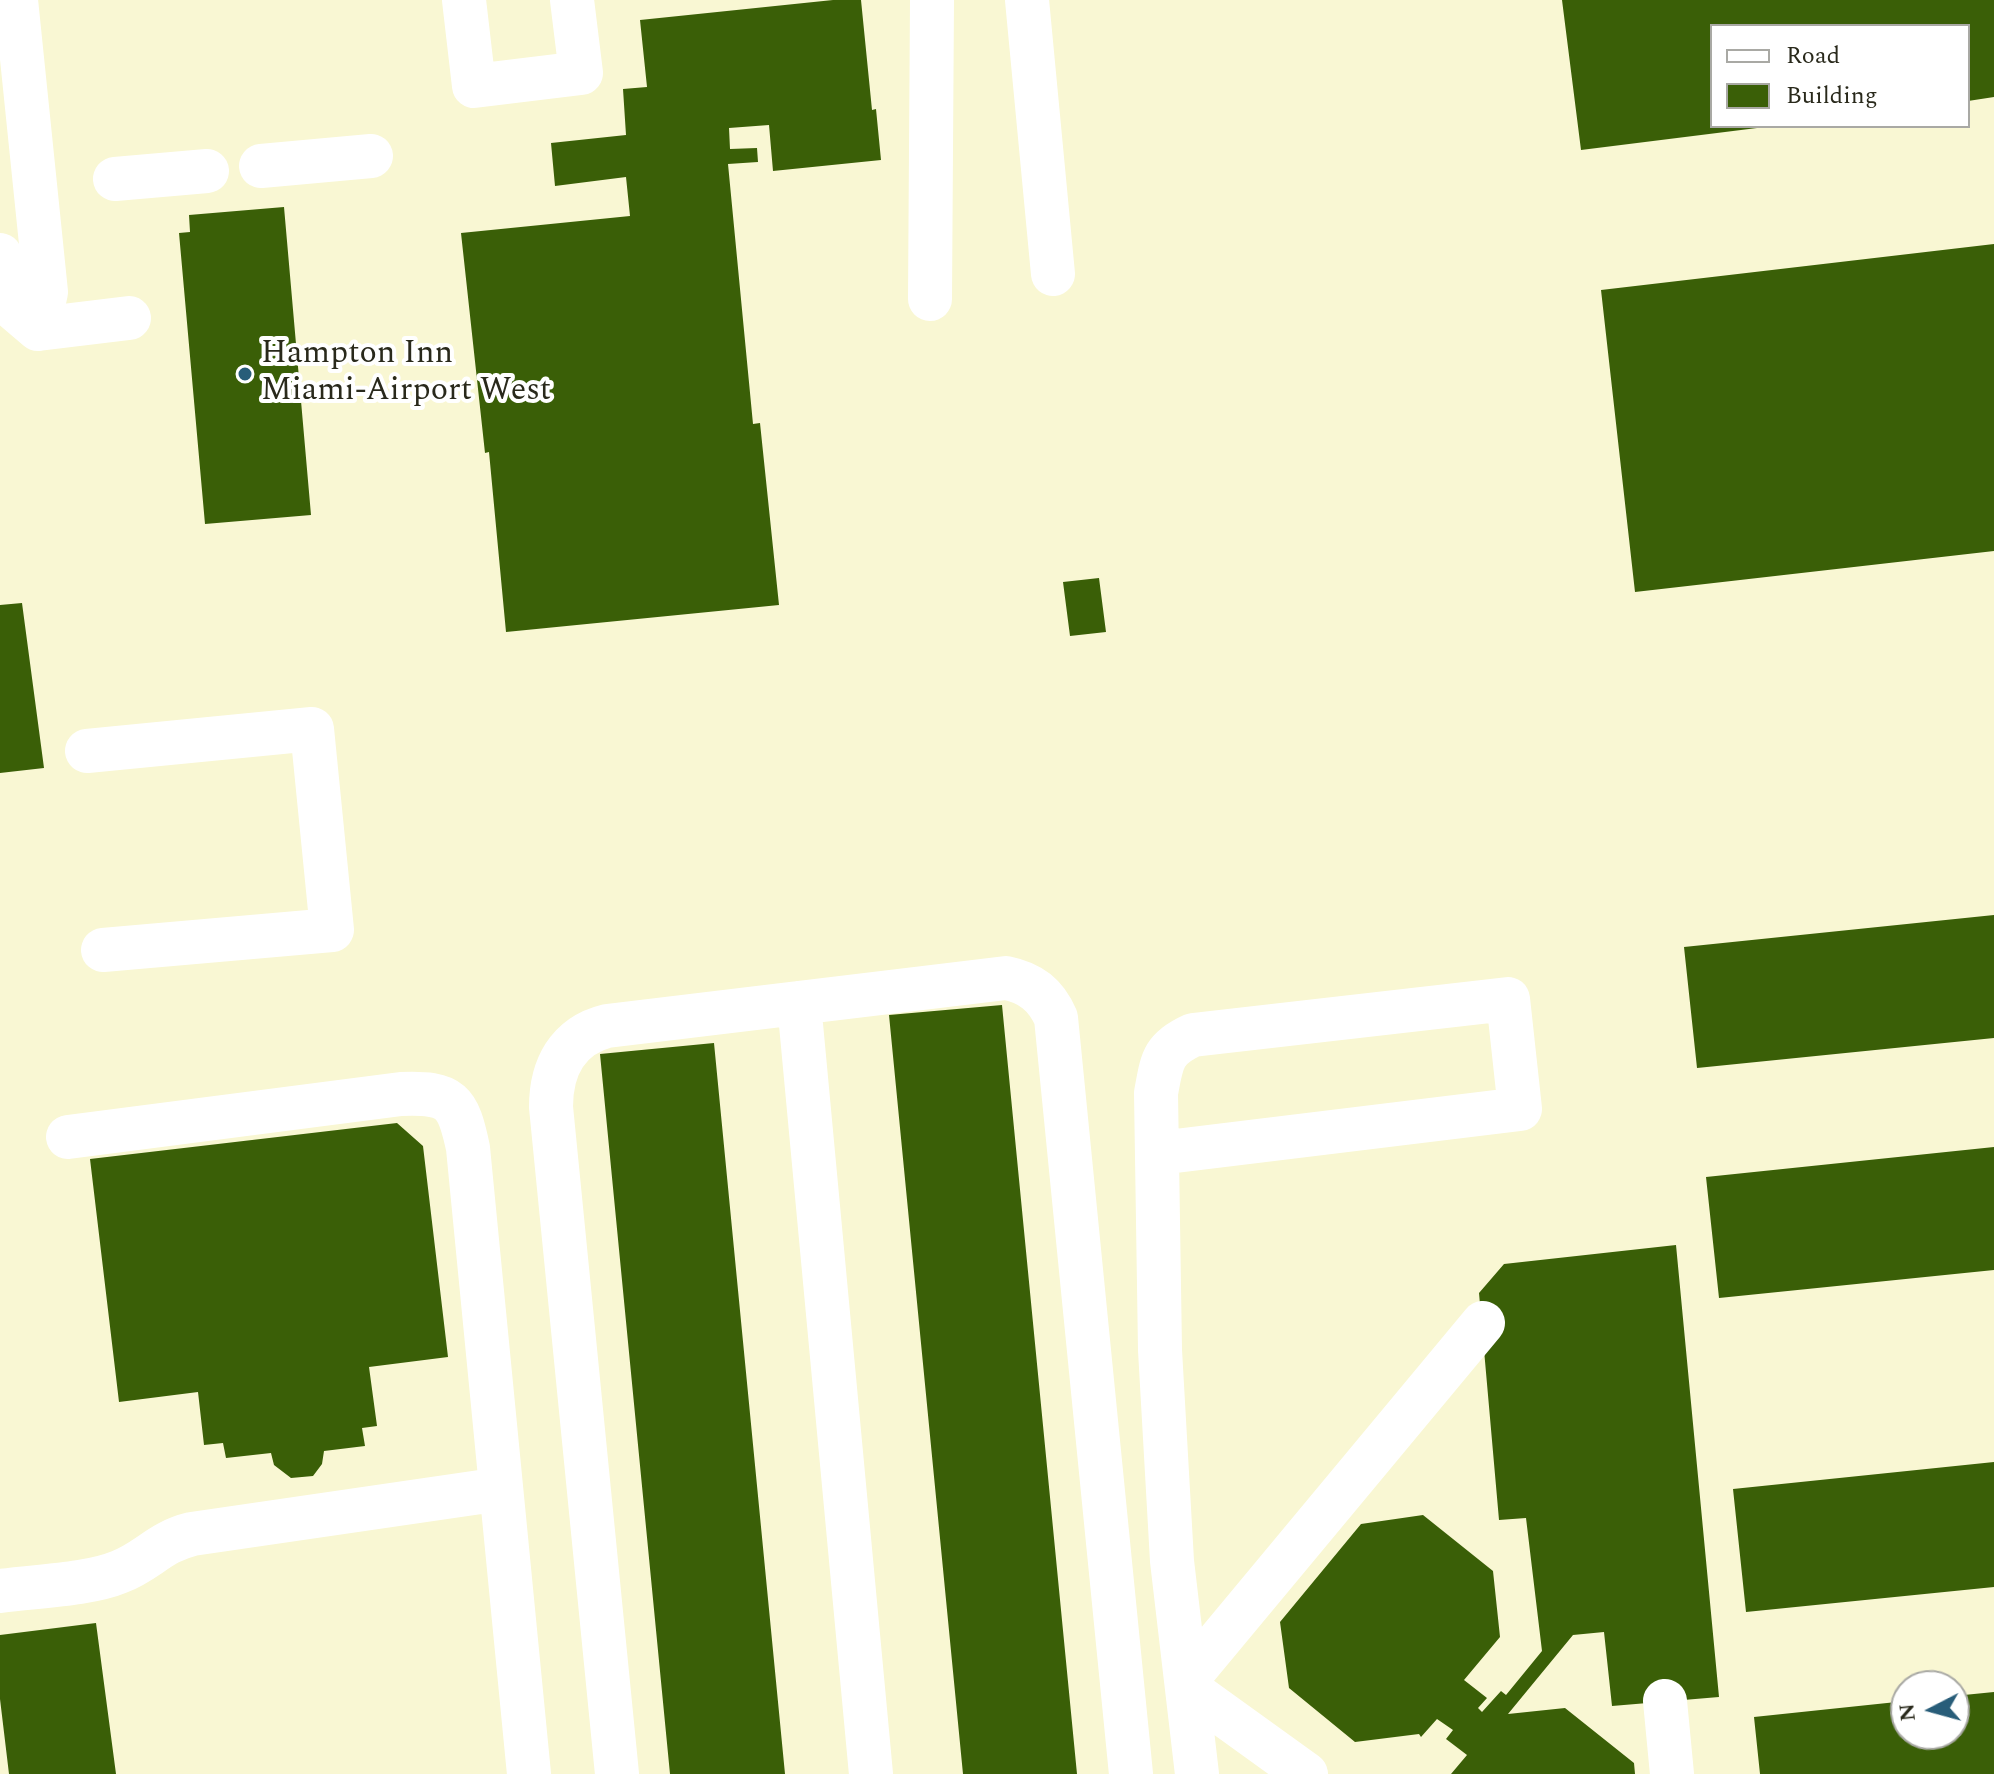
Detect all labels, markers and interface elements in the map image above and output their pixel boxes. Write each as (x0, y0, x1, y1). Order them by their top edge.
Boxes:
legend (1710, 24, 1970, 128)
text: Road (1786, 38, 1840, 74)
text: Building (1786, 78, 1878, 114)
place label: Hampton Inn Miami-Airport West (261, 337, 551, 412)
marker: Hampton Inn Miami-Airport West (236, 365, 254, 383)
north arrow (1890, 1670, 1970, 1750)
text: N (1890, 1702, 1925, 1723)

